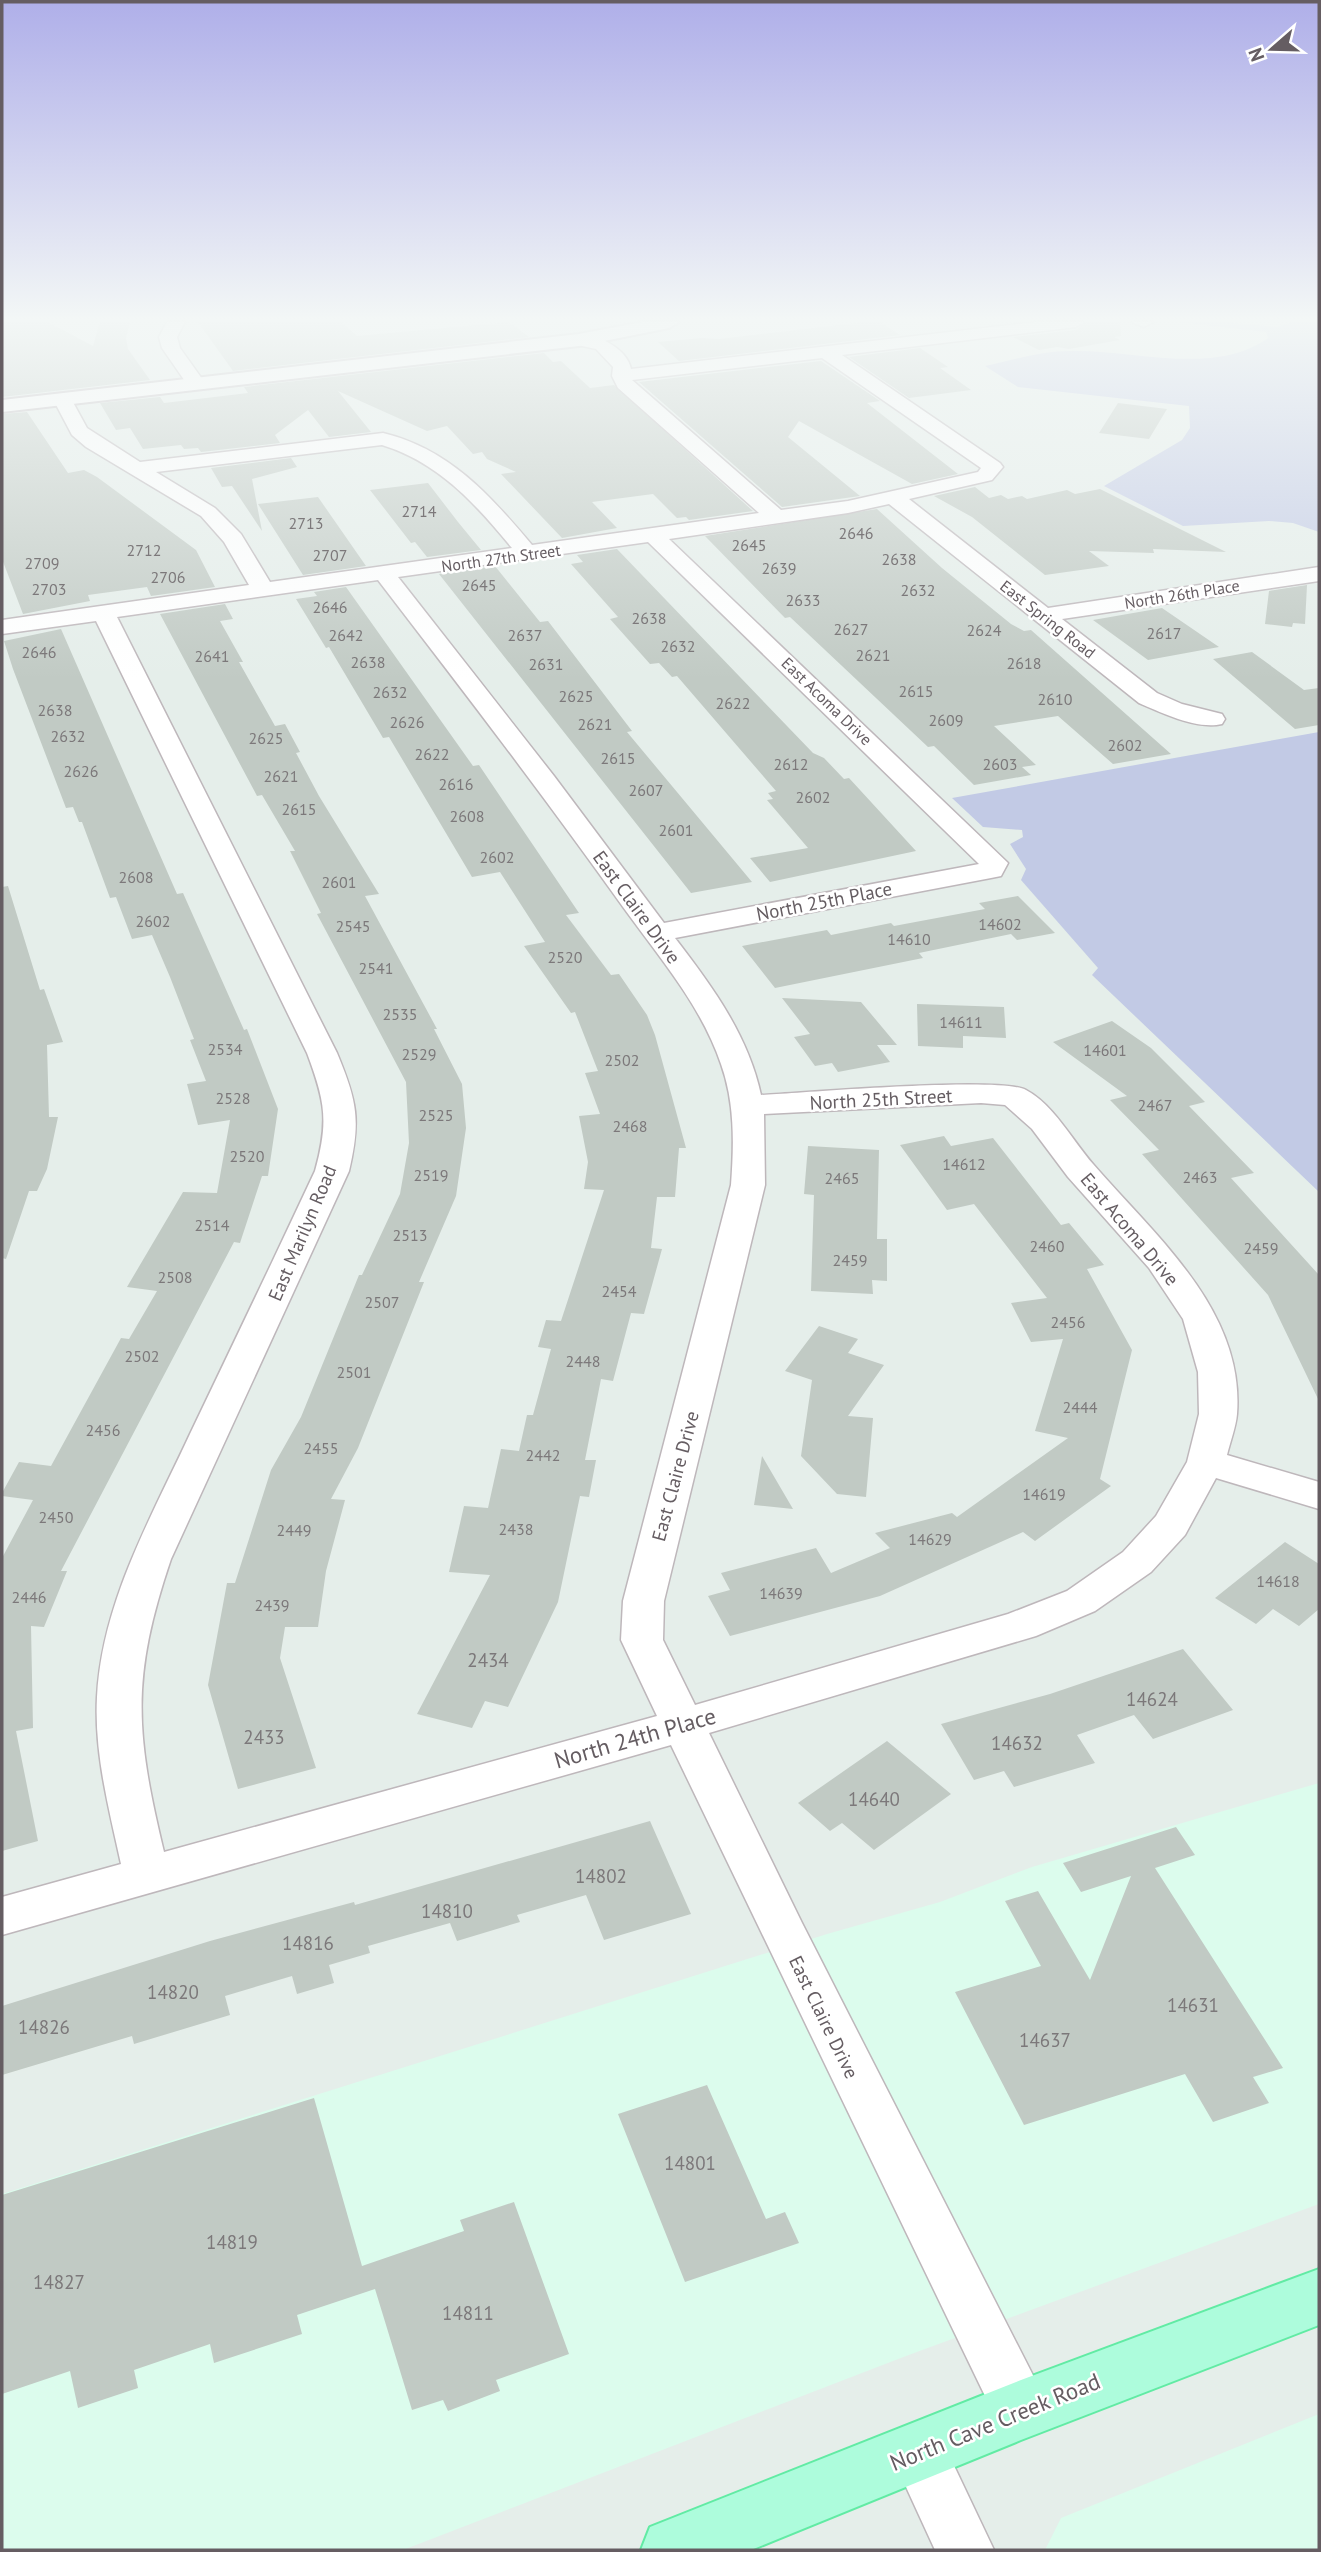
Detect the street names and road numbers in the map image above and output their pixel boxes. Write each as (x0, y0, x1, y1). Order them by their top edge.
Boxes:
street label: North 27th Street (440, 540, 562, 576)
street label: North 26th Place (1123, 575, 1241, 613)
street label: East Spring Road (996, 576, 1100, 662)
street label: East Acoma Drive (778, 653, 876, 749)
street label: East Claire Drive (588, 846, 686, 968)
street label: North 25th Place (754, 876, 894, 926)
street label: North 25th Street (809, 1083, 954, 1115)
street label: East Marilyn Road (263, 1161, 341, 1305)
street label: East Acoma Drive (1076, 1168, 1184, 1290)
street label: East Claire Drive (646, 1408, 704, 1544)
street label: North 24th Place (551, 1701, 719, 1774)
street label: East Claire Drive (784, 1952, 864, 2082)
street label: North Cave Creek Road (885, 2366, 1104, 2477)

